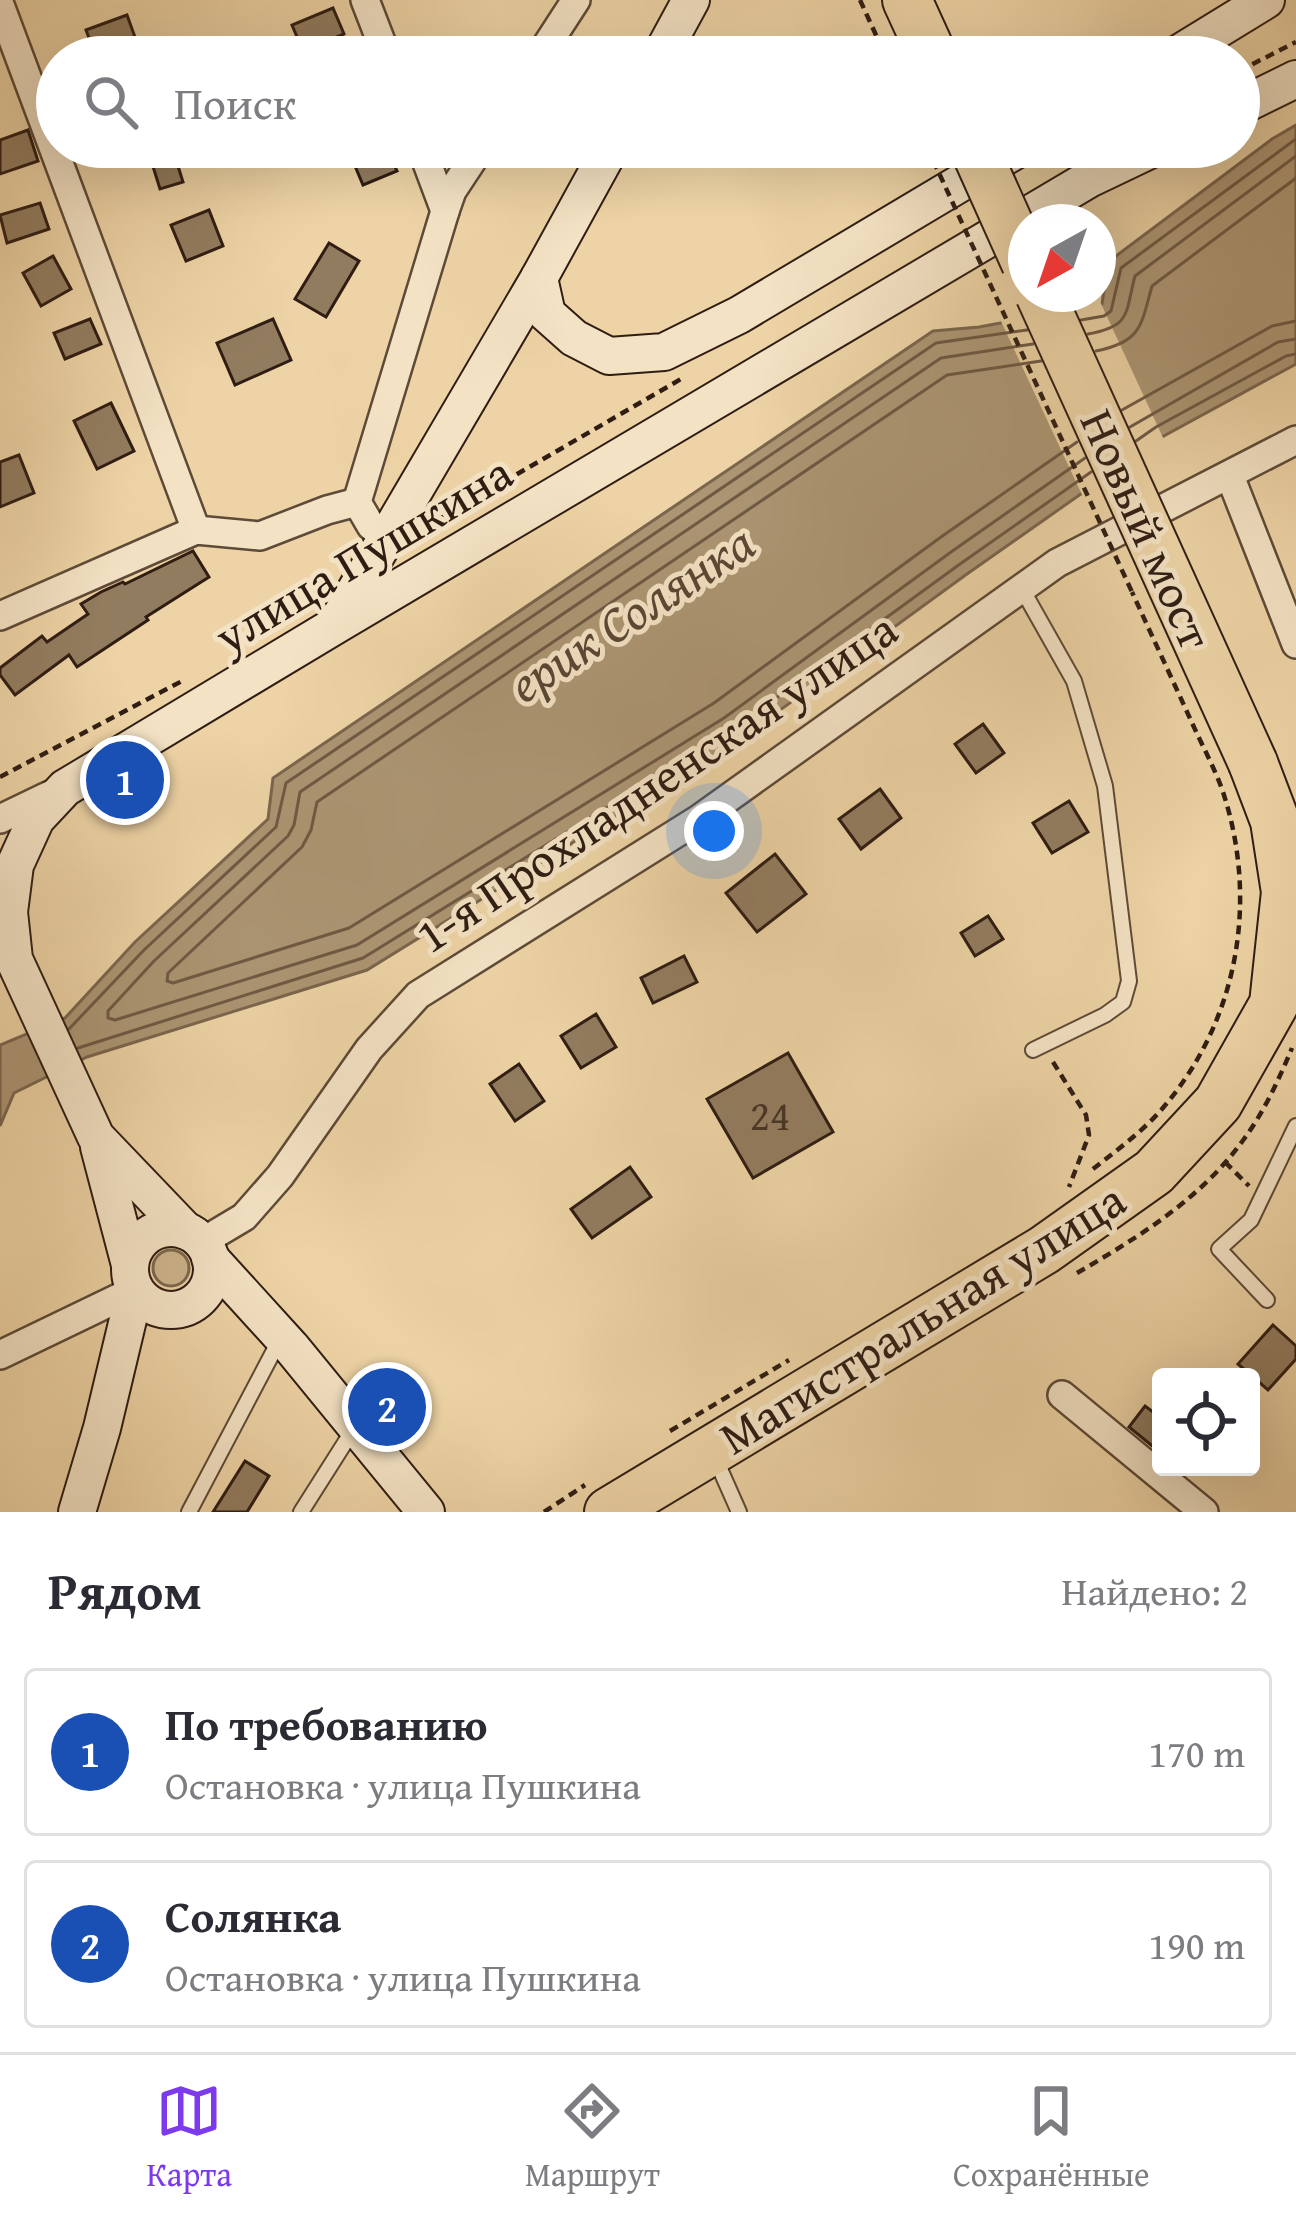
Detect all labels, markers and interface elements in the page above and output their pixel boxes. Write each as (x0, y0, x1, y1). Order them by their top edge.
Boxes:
search box (36, 36, 1260, 168)
icon: search (78, 69, 144, 135)
text: Поиск (174, 70, 296, 135)
north arrow (1008, 204, 1116, 312)
street label: Новый мост (1063, 398, 1232, 660)
street label: улица Пушкина (200, 436, 525, 671)
water label: ерик Солянка (493, 505, 769, 720)
street label: 1-я Прохладненская улица (401, 593, 911, 970)
pin: 1 (86, 735, 164, 825)
your location (684, 801, 744, 861)
house number: 24 (750, 1084, 790, 1145)
street label: Магистральная улица (705, 1164, 1139, 1471)
pin: 2 (348, 1362, 426, 1452)
map controls (1152, 1368, 1260, 1476)
button: locate (1152, 1368, 1260, 1476)
text: Рядом (48, 1553, 202, 1628)
text: Найдено: 2 (1061, 1562, 1248, 1619)
text: По требованию (165, 1691, 488, 1756)
text: 1 (80, 1724, 100, 1781)
text: 170 m (1148, 1724, 1245, 1781)
text: Остановка · улица Пушкина (165, 1756, 641, 1813)
text: Солянка (165, 1883, 341, 1948)
text: 2 (80, 1916, 100, 1973)
text: 190 m (1148, 1916, 1245, 1973)
text: Остановка · улица Пушкина (165, 1948, 641, 2005)
tab: Карта (147, 2078, 232, 2198)
tab: Маршрут (525, 2078, 660, 2198)
tab: Сохранённые (953, 2078, 1150, 2198)

